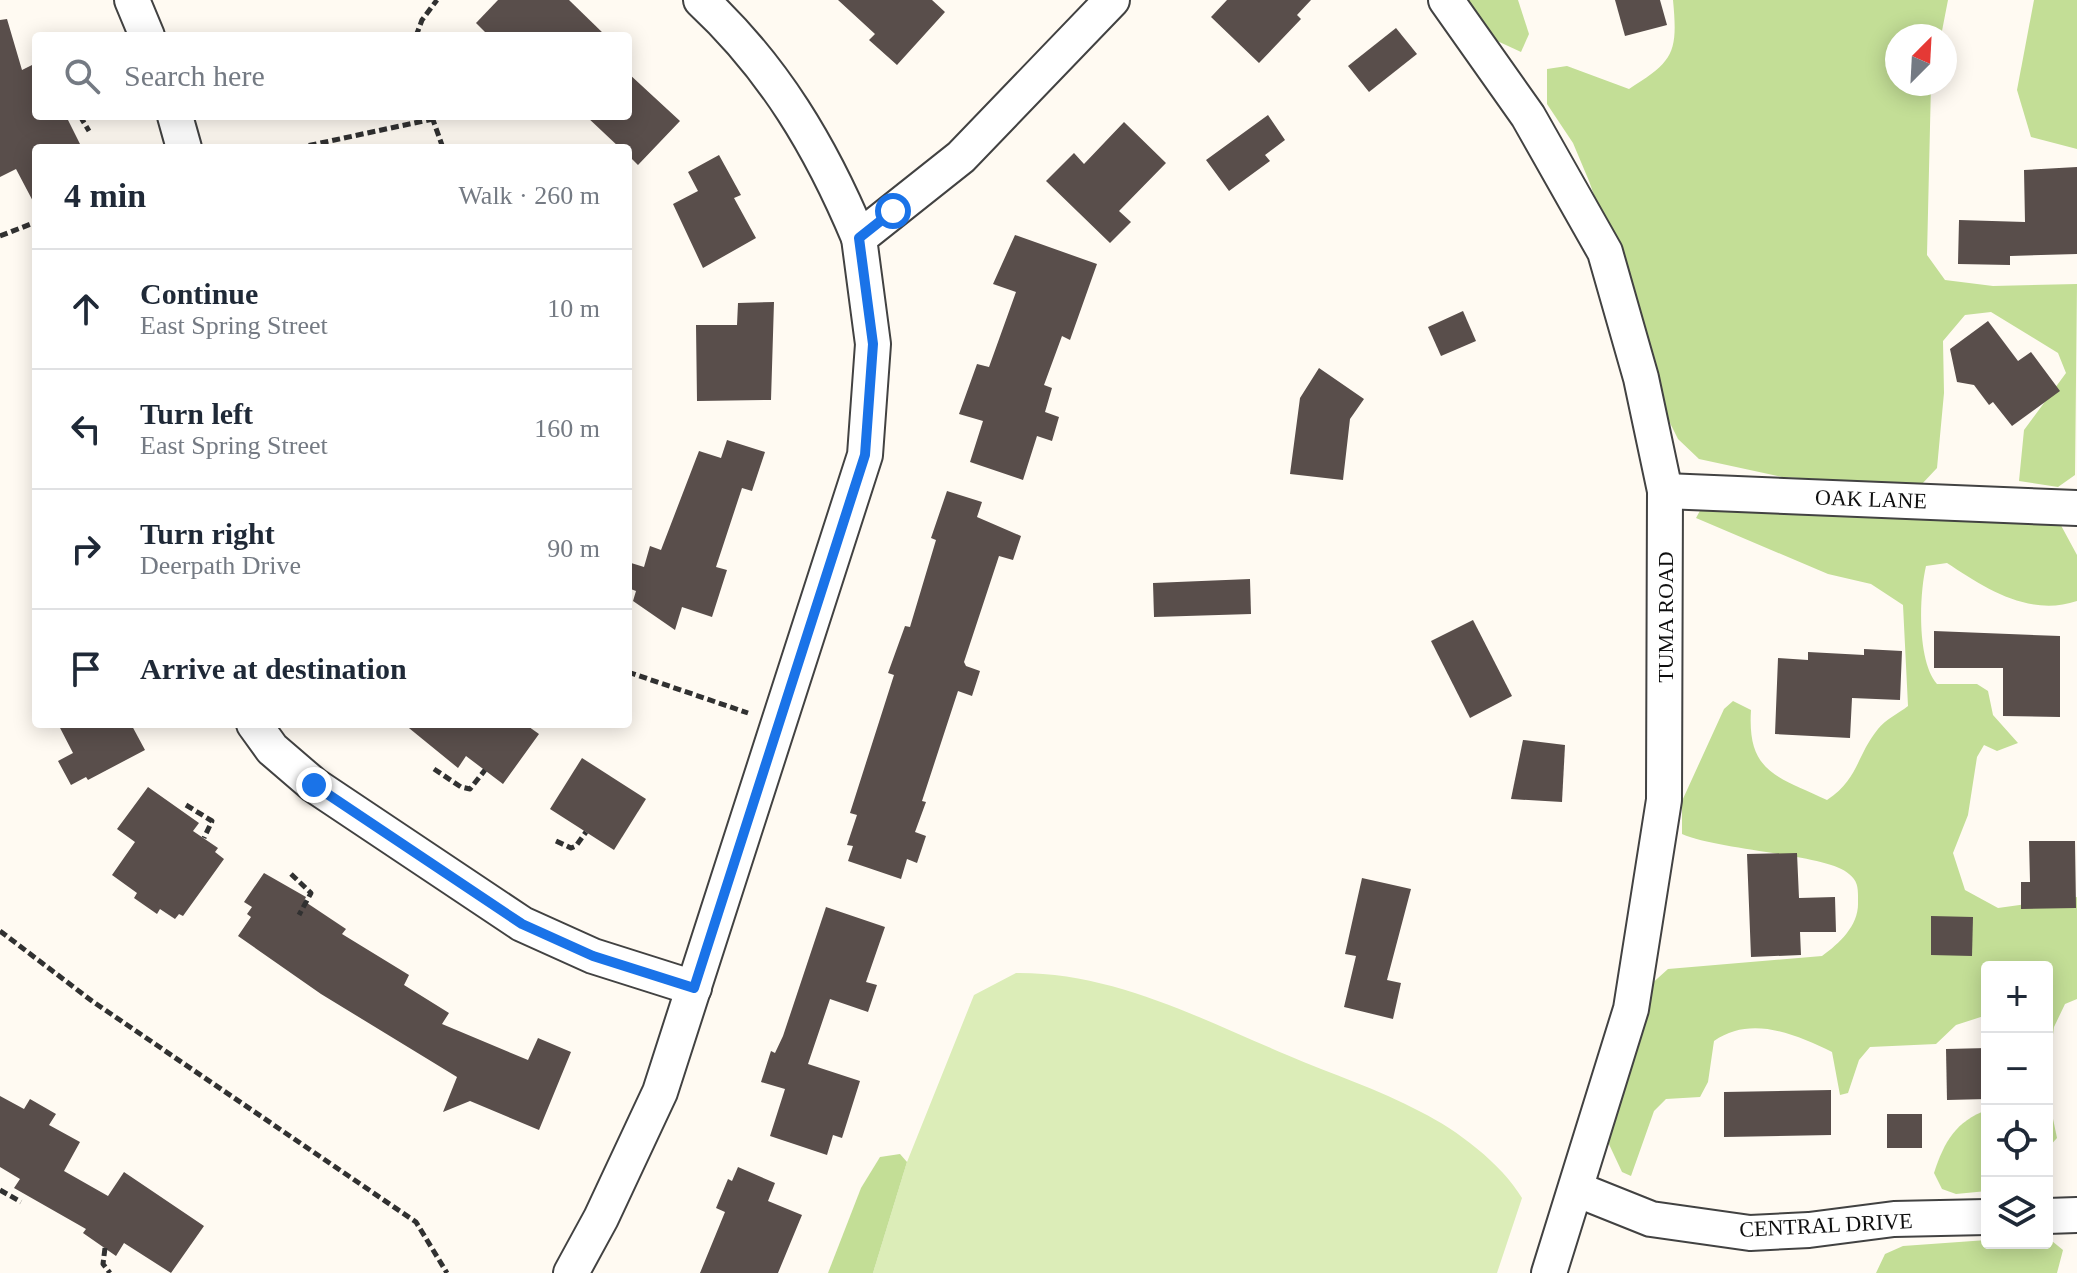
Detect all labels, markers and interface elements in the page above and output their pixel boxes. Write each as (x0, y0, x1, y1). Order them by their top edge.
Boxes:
north arrow (1885, 24, 1957, 96)
search box (32, 32, 632, 120)
icon: search (60, 54, 104, 98)
text: Search here (124, 59, 265, 92)
text: 4 min (64, 177, 146, 214)
text: Walk · 260 m (458, 181, 600, 210)
route start (875, 193, 911, 229)
text: Continue (140, 277, 258, 310)
icon: ahead (64, 287, 108, 331)
text: 10 m (547, 294, 600, 323)
text: East Spring Street (140, 311, 328, 340)
text: Turn left (140, 397, 253, 430)
icon: left (64, 407, 108, 451)
text: 160 m (534, 414, 600, 443)
text: East Spring Street (140, 431, 328, 460)
street label: OAK LANE (1815, 485, 1927, 513)
text: Turn right (140, 517, 275, 550)
icon: right (64, 527, 108, 571)
text: 90 m (547, 534, 600, 563)
text: Deerpath Drive (140, 551, 301, 580)
street label: TUMA ROAD (1653, 551, 1678, 683)
icon: arrive (64, 647, 108, 691)
text: Arrive at destination (140, 652, 407, 685)
route end (296, 767, 332, 803)
map controls (1981, 961, 2053, 1249)
button: + (1981, 961, 2053, 1033)
button: − (1981, 1033, 2053, 1105)
button: locate (1981, 1105, 2053, 1177)
button: layers (1981, 1177, 2053, 1249)
street label: CENTRAL DRIVE (1739, 1208, 1913, 1242)

